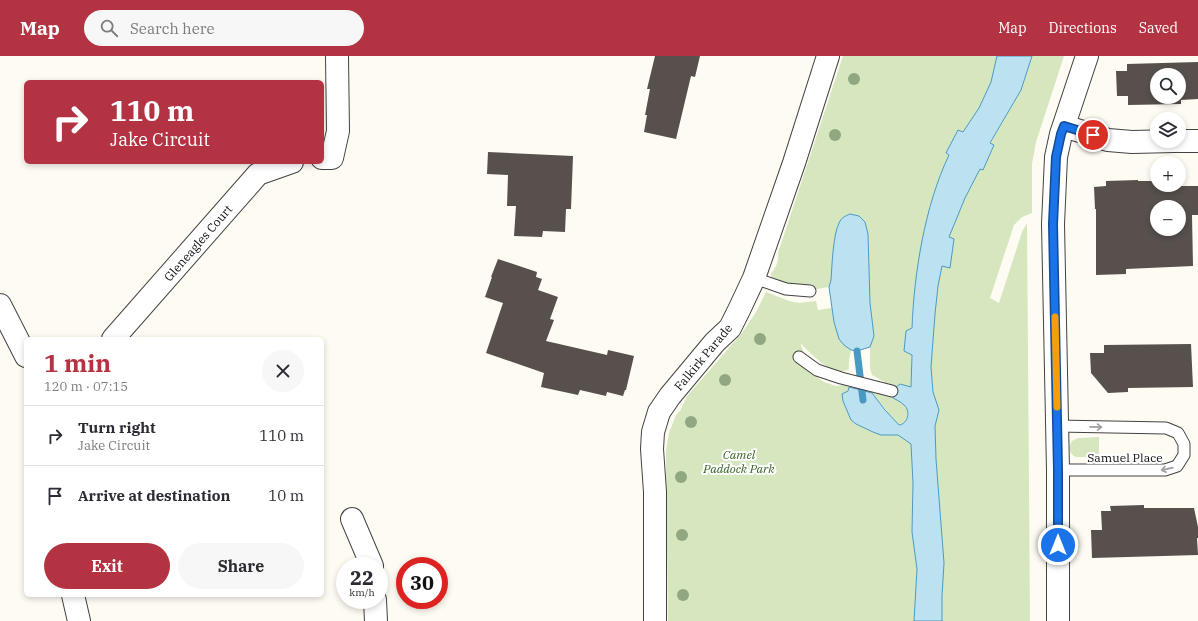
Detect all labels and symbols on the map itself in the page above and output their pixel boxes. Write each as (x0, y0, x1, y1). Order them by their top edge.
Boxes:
pin (1076, 118, 1110, 152)
street label: Gleneagles Court (161, 202, 235, 284)
street label: Falkirk Parade (671, 321, 735, 393)
one-way arrow (1089, 423, 1102, 431)
park label: Camel Paddock Park (702, 447, 775, 476)
street label: Samuel Place (1087, 450, 1163, 465)
one-way arrow (1160, 465, 1173, 473)
position arrow (1037, 524, 1079, 566)
speed limit sign: 30 (396, 557, 448, 609)

